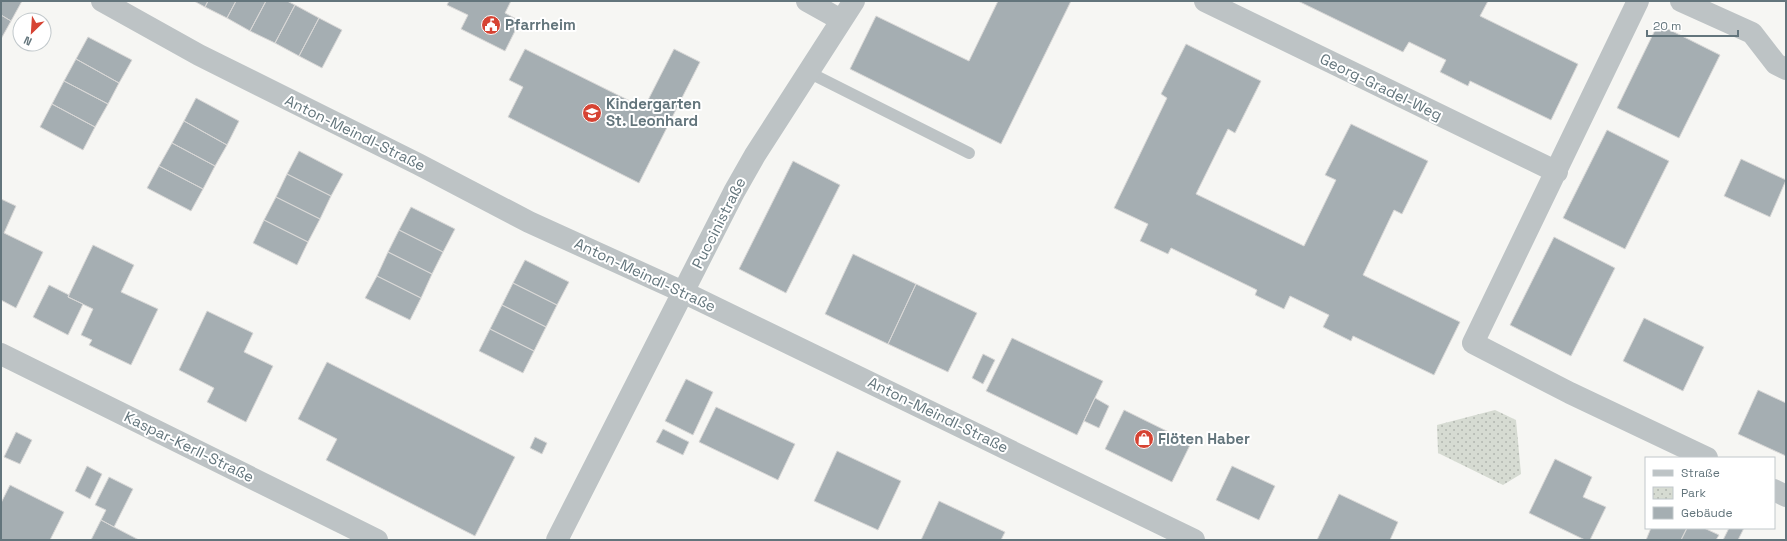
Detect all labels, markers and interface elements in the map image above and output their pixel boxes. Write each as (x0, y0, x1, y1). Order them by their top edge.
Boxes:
north arrow (12, 12, 52, 52)
scale bar (1647, 12, 1738, 38)
public building icon: Pfarrheim (480, 14, 502, 36)
place label: Pfarrheim (505, 15, 576, 34)
text: 20 m (1653, 18, 1681, 34)
text: N (21, 33, 34, 49)
street label: Georg-Gradel-Weg (1317, 49, 1446, 124)
street label: Anton-Meindl-Straße (282, 90, 429, 175)
place label: Kindergarten St. Leonhard (606, 94, 701, 130)
school or university icon: Kindergarten St. Leonhard (581, 102, 603, 124)
street label: Puccinistraße (687, 174, 750, 271)
street label: Anton-Meindl-Straße (572, 233, 719, 316)
street label: Anton-Meindl-Straße (865, 372, 1012, 457)
street label: Kaspar-Kerll-Straße (121, 407, 257, 486)
shop icon: Flöten Haber (1133, 428, 1155, 450)
place label: Flöten Haber (1158, 429, 1250, 448)
legend (1645, 457, 1775, 529)
text: Straße (1681, 465, 1720, 481)
text: Park (1681, 485, 1706, 501)
text: Gebäude (1681, 505, 1733, 521)

